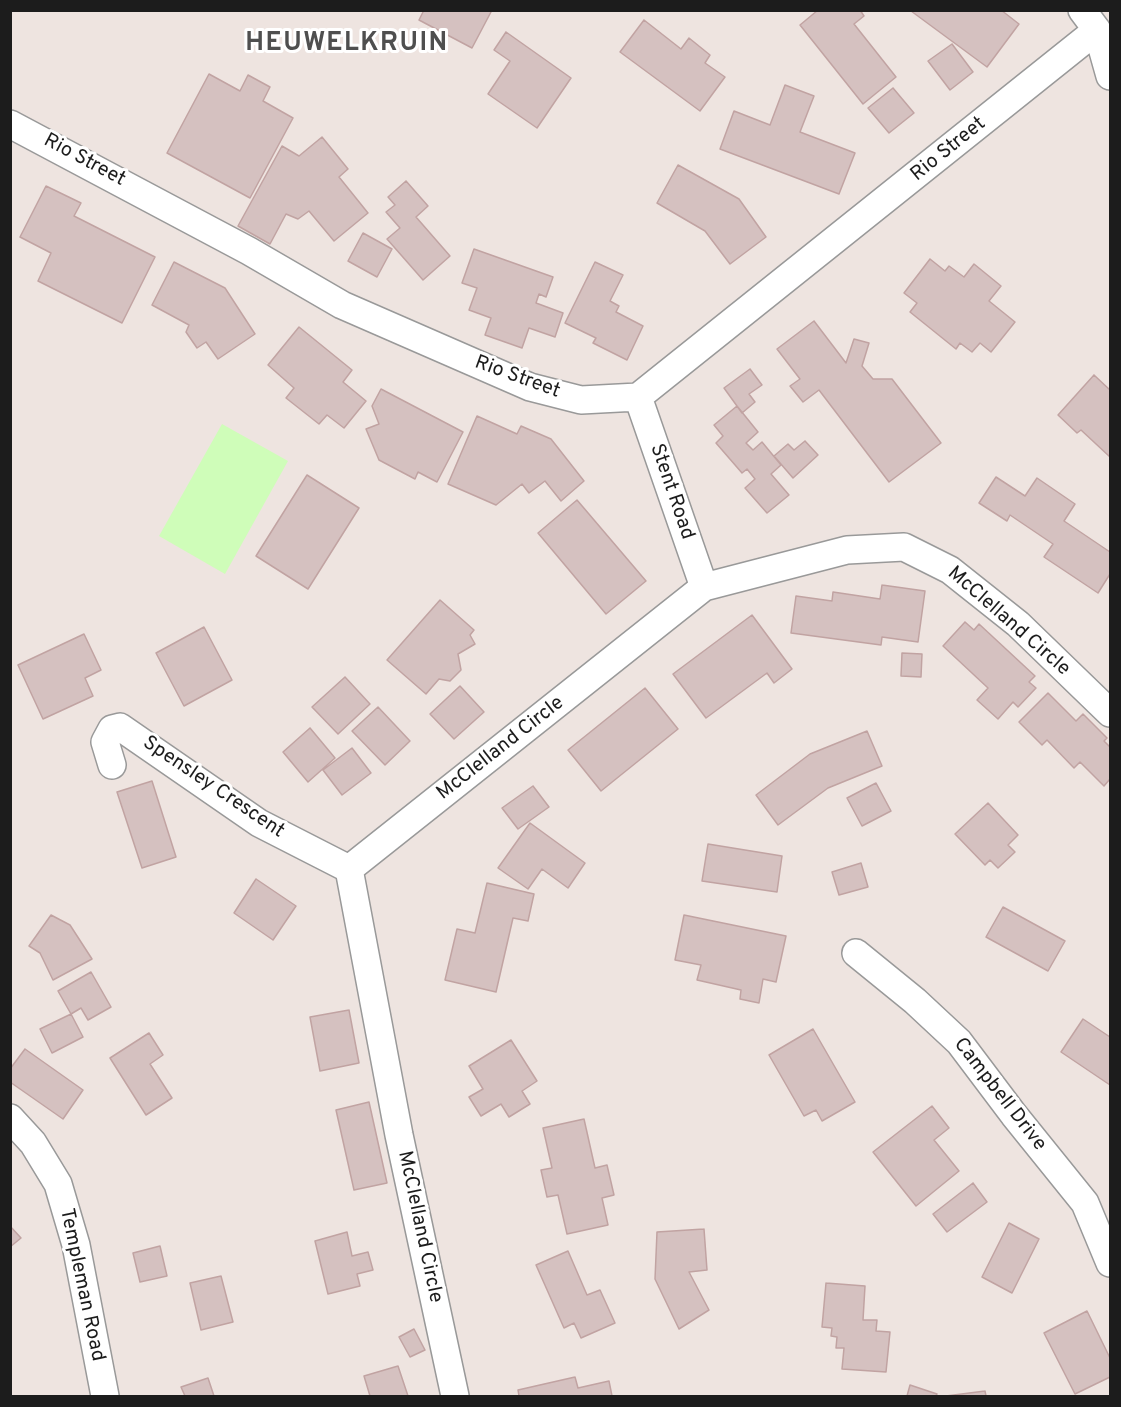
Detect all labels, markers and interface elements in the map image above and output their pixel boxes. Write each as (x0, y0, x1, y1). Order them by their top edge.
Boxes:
district label: HEUWELKRUIN (245, 29, 449, 61)
street label: Rio Street (907, 113, 991, 187)
street label: Rio Street (39, 129, 129, 193)
street label: Rio Street (471, 351, 563, 405)
street label: Stent Road (643, 441, 699, 543)
street label: McClelland Circle (942, 562, 1074, 682)
street label: McClelland Circle (433, 692, 569, 806)
street label: Spensley Crescent (138, 732, 288, 844)
street label: Campbell Drive (947, 1034, 1051, 1156)
street label: McClelland Circle (391, 1149, 447, 1305)
street label: Templeman Road (53, 1206, 109, 1364)

